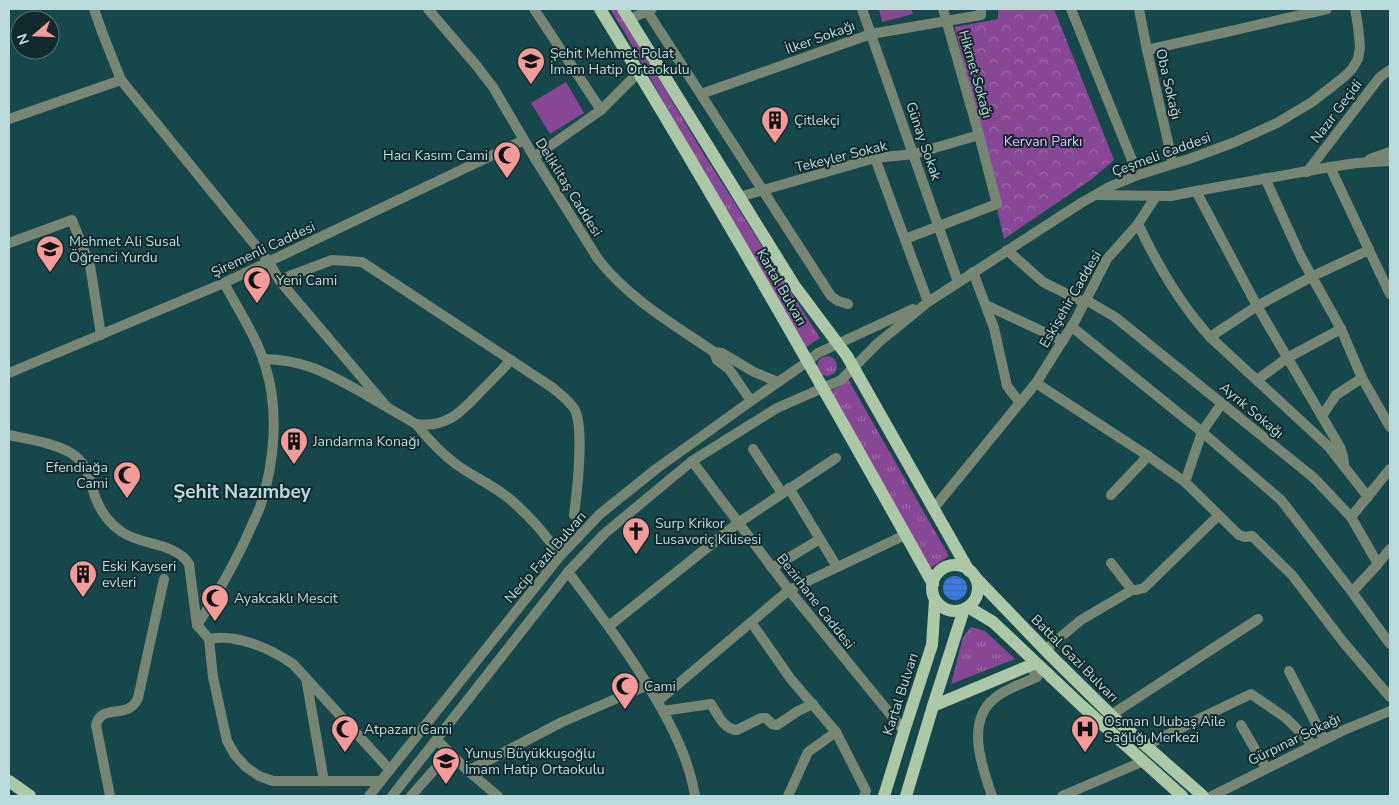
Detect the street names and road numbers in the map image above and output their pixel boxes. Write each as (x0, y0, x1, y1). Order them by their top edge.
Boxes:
street label: İlker Sokağı (783, 16, 858, 59)
street label: Hikmet Sokağı (954, 28, 997, 121)
street label: Oba Sokağı (1151, 47, 1186, 121)
street label: Nazır Geçidi (1306, 76, 1367, 147)
street label: Günay Sokak (901, 99, 946, 184)
street label: Çeşmeli Caddesi (1109, 128, 1213, 181)
street label: Deliklitaş Caddesi (531, 134, 606, 240)
street label: Tekeyler Sokak (793, 136, 890, 177)
street label: Şiremenli Caddesi (208, 217, 318, 282)
street label: Kartal Bulvarı (752, 245, 811, 329)
street label: Eskişehir Caddesi (1035, 247, 1106, 351)
street label: Ayrık Sokağı (1216, 378, 1288, 443)
street label: Necip Fazıl Bulvarı (500, 507, 590, 607)
street label: Bezirhane Caddesi (772, 550, 859, 653)
street label: Battal Gazi Bulvarı (1027, 610, 1123, 706)
street label: Kartal Bulvarı (878, 650, 923, 738)
street label: Gürpınar Sokağı (1245, 709, 1344, 770)

